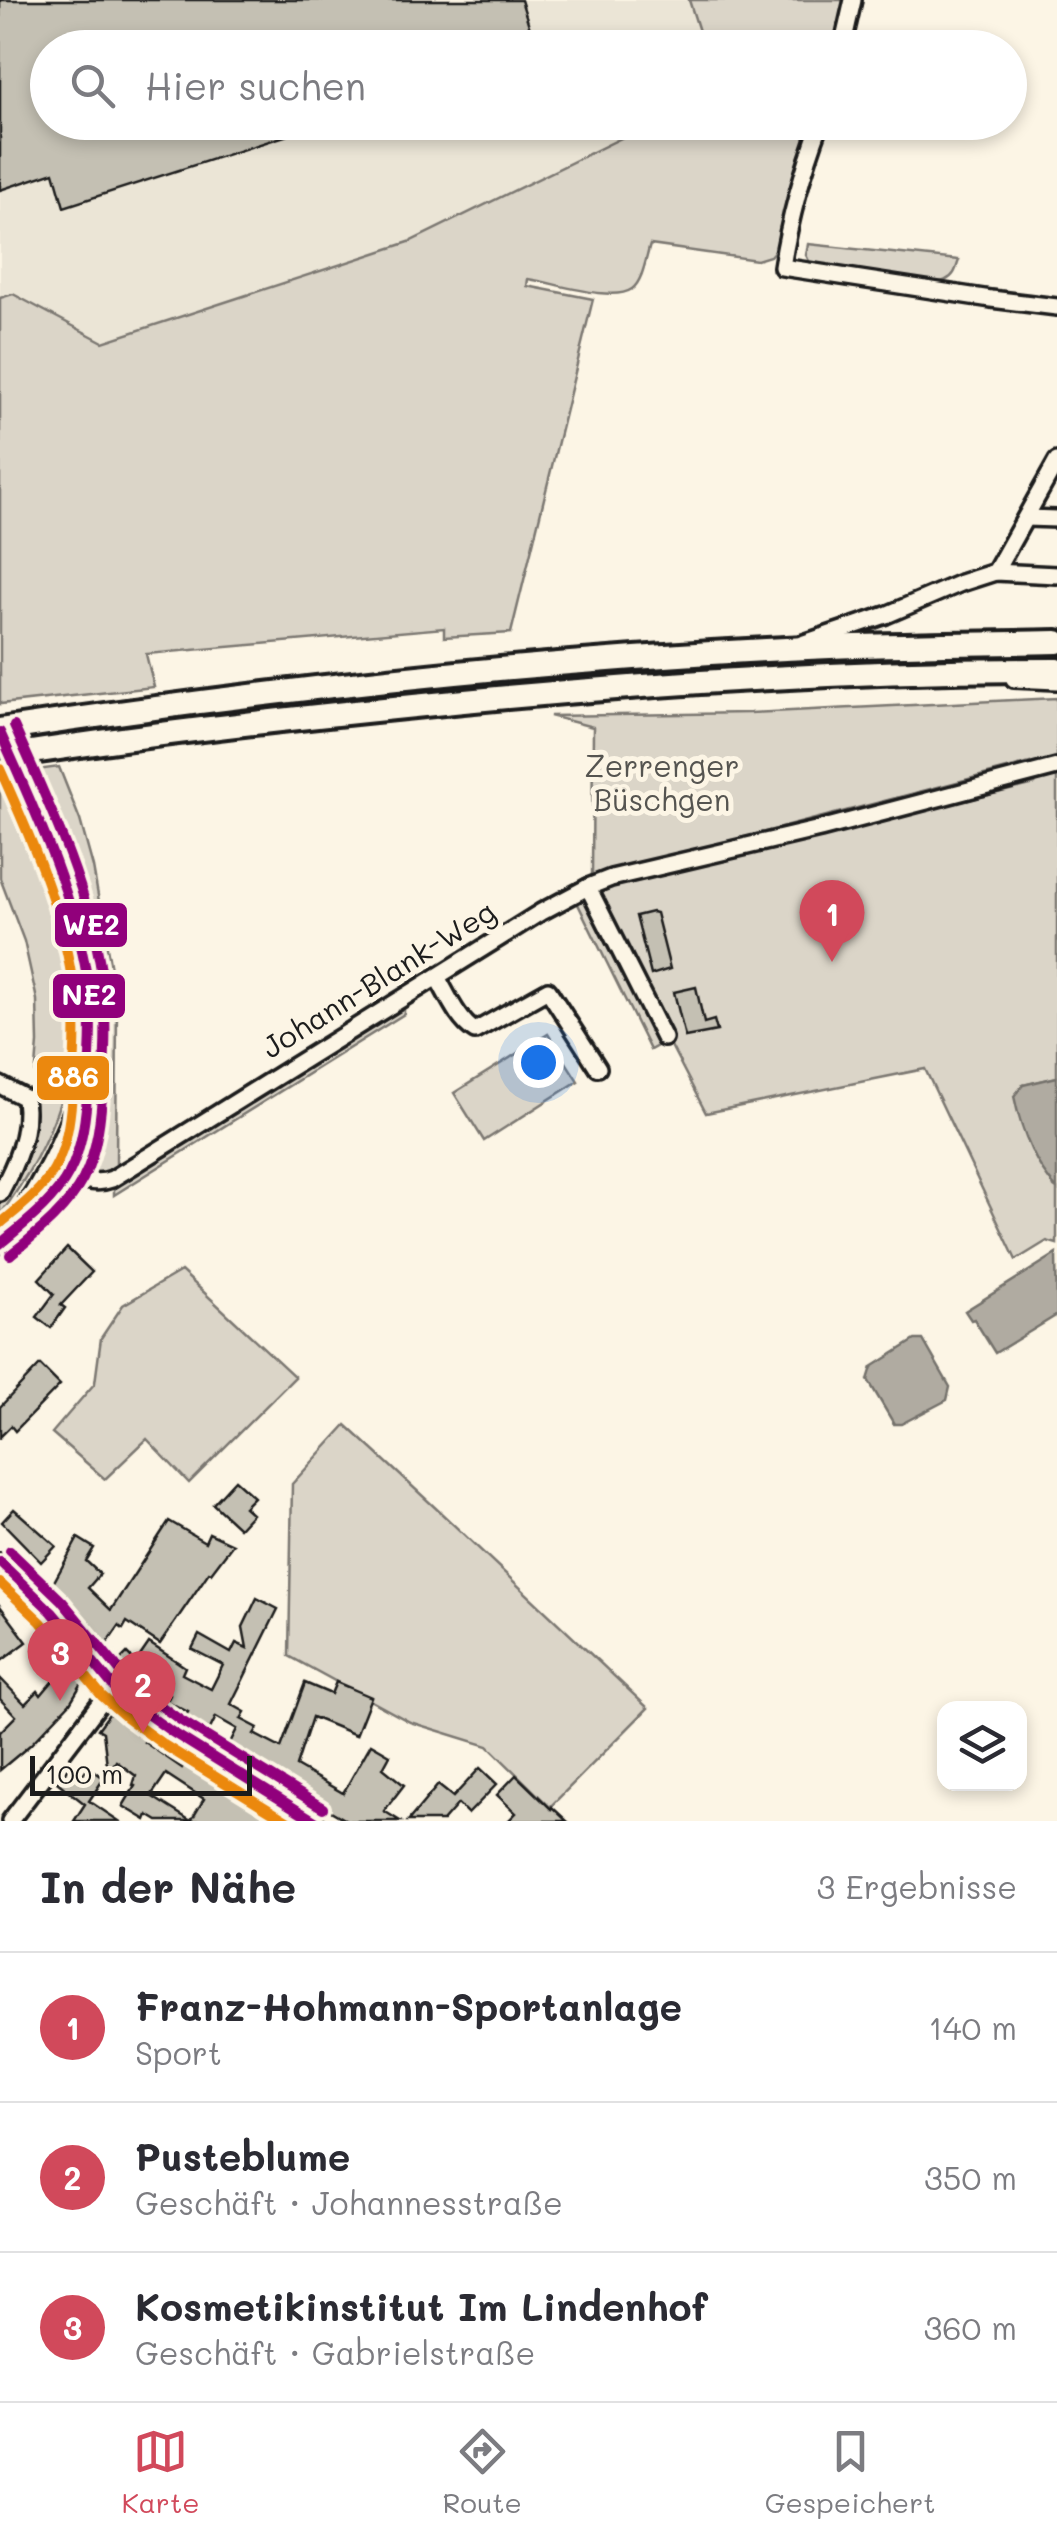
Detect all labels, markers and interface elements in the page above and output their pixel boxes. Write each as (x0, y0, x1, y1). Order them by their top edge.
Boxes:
search box (30, 30, 1027, 140)
icon: search (65, 58, 120, 113)
text: Hier suchen (145, 60, 366, 110)
park label: Zerrenger Büschgen (584, 745, 740, 819)
pin: 1 (800, 880, 864, 962)
street label: Johann-Blank-Weg (254, 890, 502, 1066)
line badge: WE2 (53, 901, 129, 949)
text: WE2 (62, 906, 120, 942)
line badge: NE2 (51, 972, 127, 1020)
text: NE2 (62, 976, 116, 1012)
your location (513, 1037, 564, 1088)
line badge: 886 (35, 1054, 111, 1102)
text: 886 (47, 1058, 99, 1094)
pin: 3 (28, 1618, 92, 1701)
pin: 2 (110, 1650, 176, 1733)
map controls (937, 1701, 1027, 1791)
button: layers (937, 1701, 1027, 1791)
scale bar (30, 1751, 252, 1796)
text: 100 m (45, 1755, 123, 1791)
text: In der Nähe (40, 1859, 296, 1914)
text: 3 Ergebnisse (816, 1865, 1017, 1907)
text: Franz-Hohmann-Sportanlage (135, 1981, 682, 2031)
text: 1 (65, 2006, 80, 2048)
text: 140 m (928, 2006, 1017, 2048)
text: Sport (135, 2031, 222, 2073)
text: Pusteblume (135, 2131, 350, 2181)
text: 2 (64, 2156, 81, 2198)
text: 350 m (924, 2156, 1017, 2198)
text: Geschäft · Johannesstraße (135, 2181, 563, 2223)
text: Kosmetikinstitut Im Lindenhof (135, 2281, 708, 2331)
text: 3 (63, 2306, 82, 2348)
text: 360 m (923, 2306, 1017, 2348)
text: Geschäft · Gabrielstraße (135, 2331, 535, 2373)
tab: Karte (121, 2424, 200, 2520)
tab: Route (442, 2424, 522, 2520)
tab: Gespeichert (765, 2424, 936, 2520)

